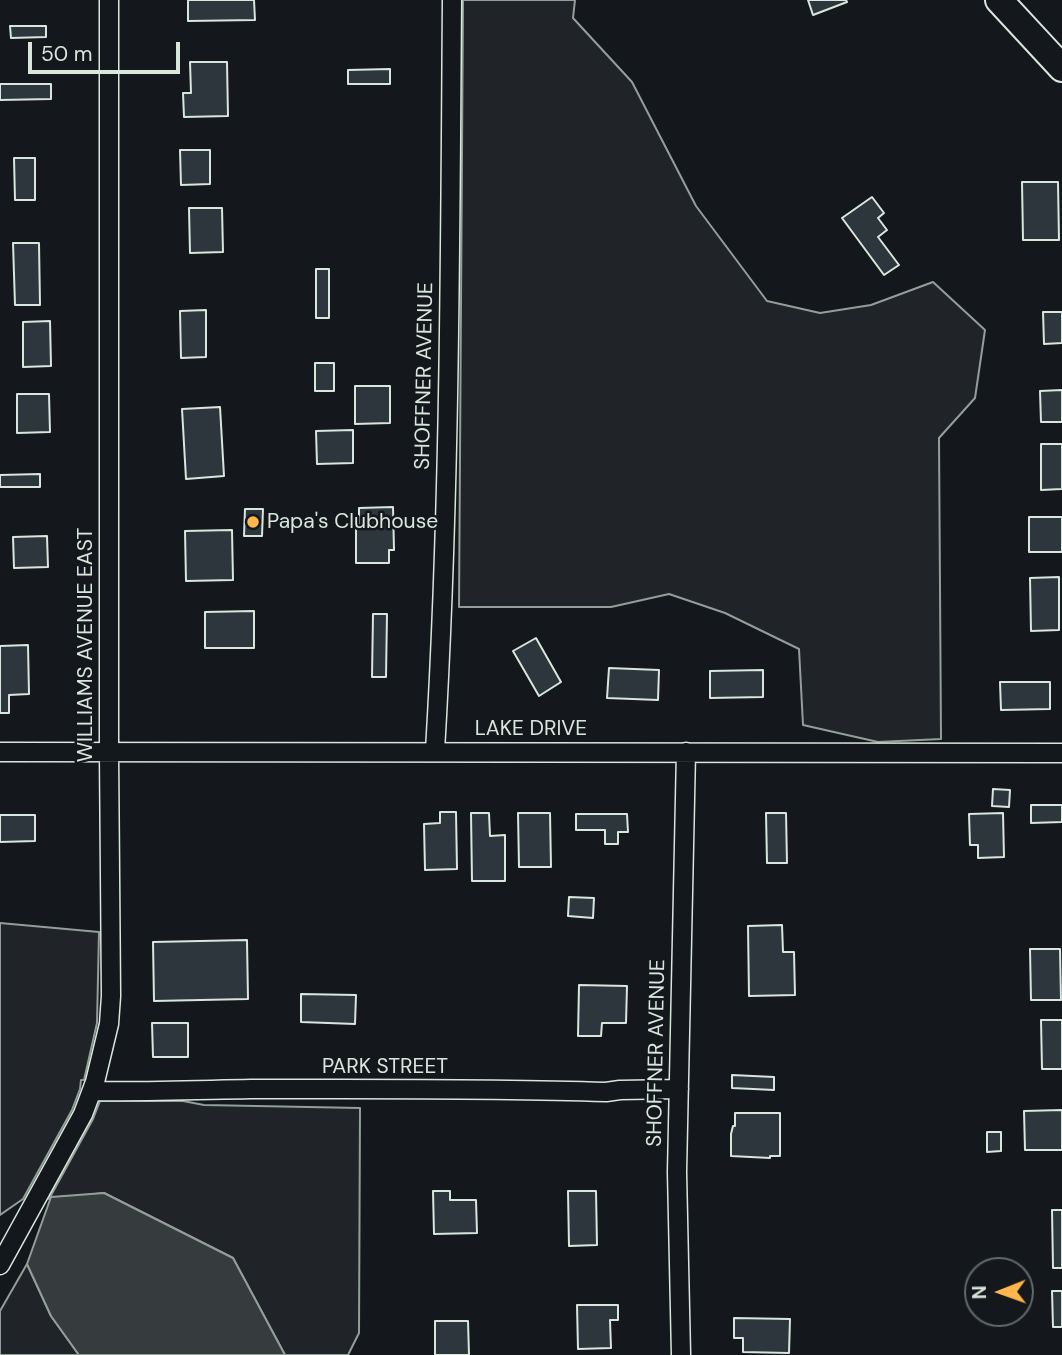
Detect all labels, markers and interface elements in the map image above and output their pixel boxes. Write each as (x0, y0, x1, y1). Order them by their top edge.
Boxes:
scale bar (32, 28, 184, 72)
text: 50 m (41, 40, 92, 68)
street label: SHOFFNER AVENUE (411, 282, 439, 470)
place label: Papa's Clubhouse (267, 509, 438, 535)
marker: Papa's Clubhouse (245, 514, 261, 530)
street label: WILLIAMS AVENUE EAST (73, 528, 99, 762)
street label: LAKE DRIVE (475, 716, 587, 742)
street label: SHOFFNER AVENUE (643, 959, 671, 1147)
street label: PARK STREET (322, 1054, 448, 1080)
north arrow (964, 1257, 1034, 1327)
text: N (967, 1285, 992, 1299)

